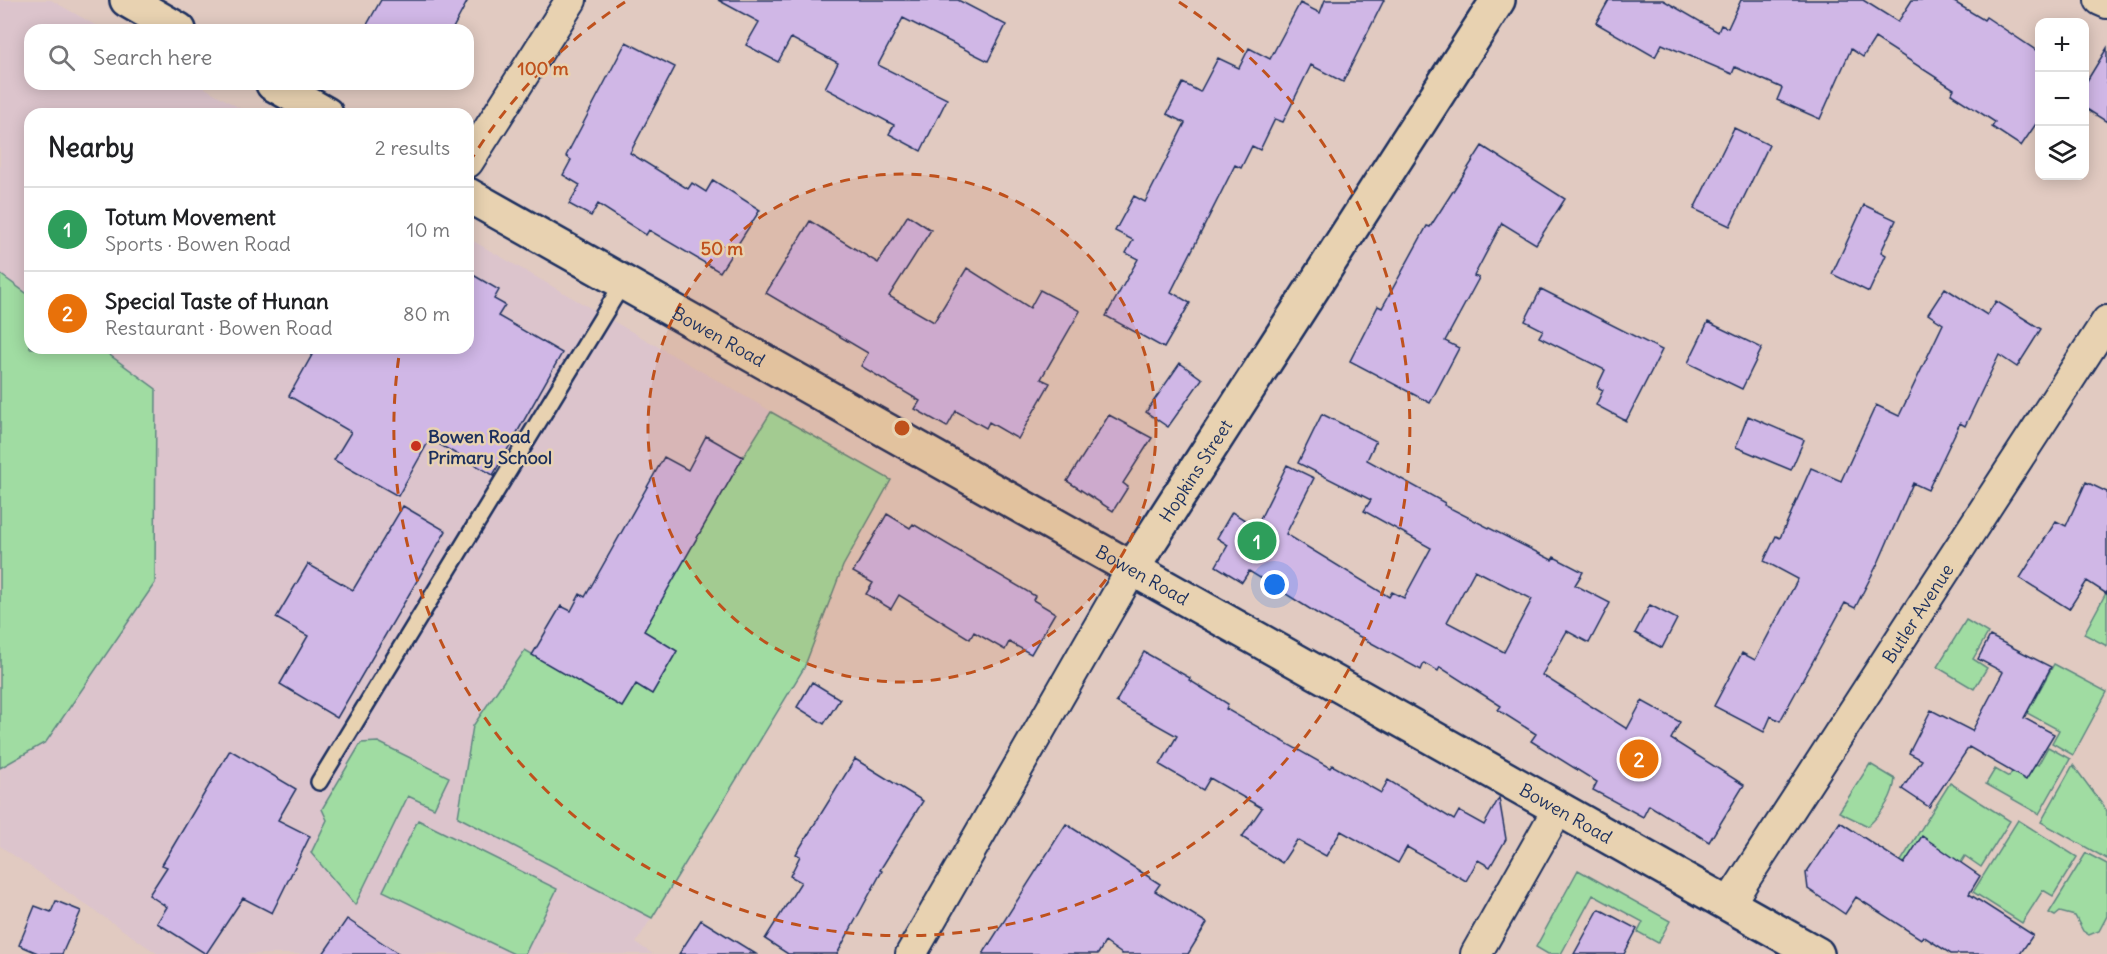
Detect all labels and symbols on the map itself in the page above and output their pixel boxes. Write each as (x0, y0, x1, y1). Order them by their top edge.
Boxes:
text: 100 m (518, 57, 569, 80)
text: 50 m (701, 237, 743, 260)
street label: Bowen Road (669, 301, 770, 372)
street label: Hopkins Street (1154, 415, 1237, 526)
centre of rings (892, 418, 912, 438)
place label: Bowen Road Primary School (428, 425, 552, 469)
marker: Bowen Road Primary School (409, 439, 423, 453)
pin: 1 (1238, 518, 1276, 564)
street label: Bowen Road (1092, 539, 1193, 610)
street label: Butler Avenue (1877, 559, 1958, 667)
your location (1260, 570, 1289, 599)
pin: 2 (1620, 736, 1658, 782)
street label: Bowen Road (1516, 778, 1617, 848)

